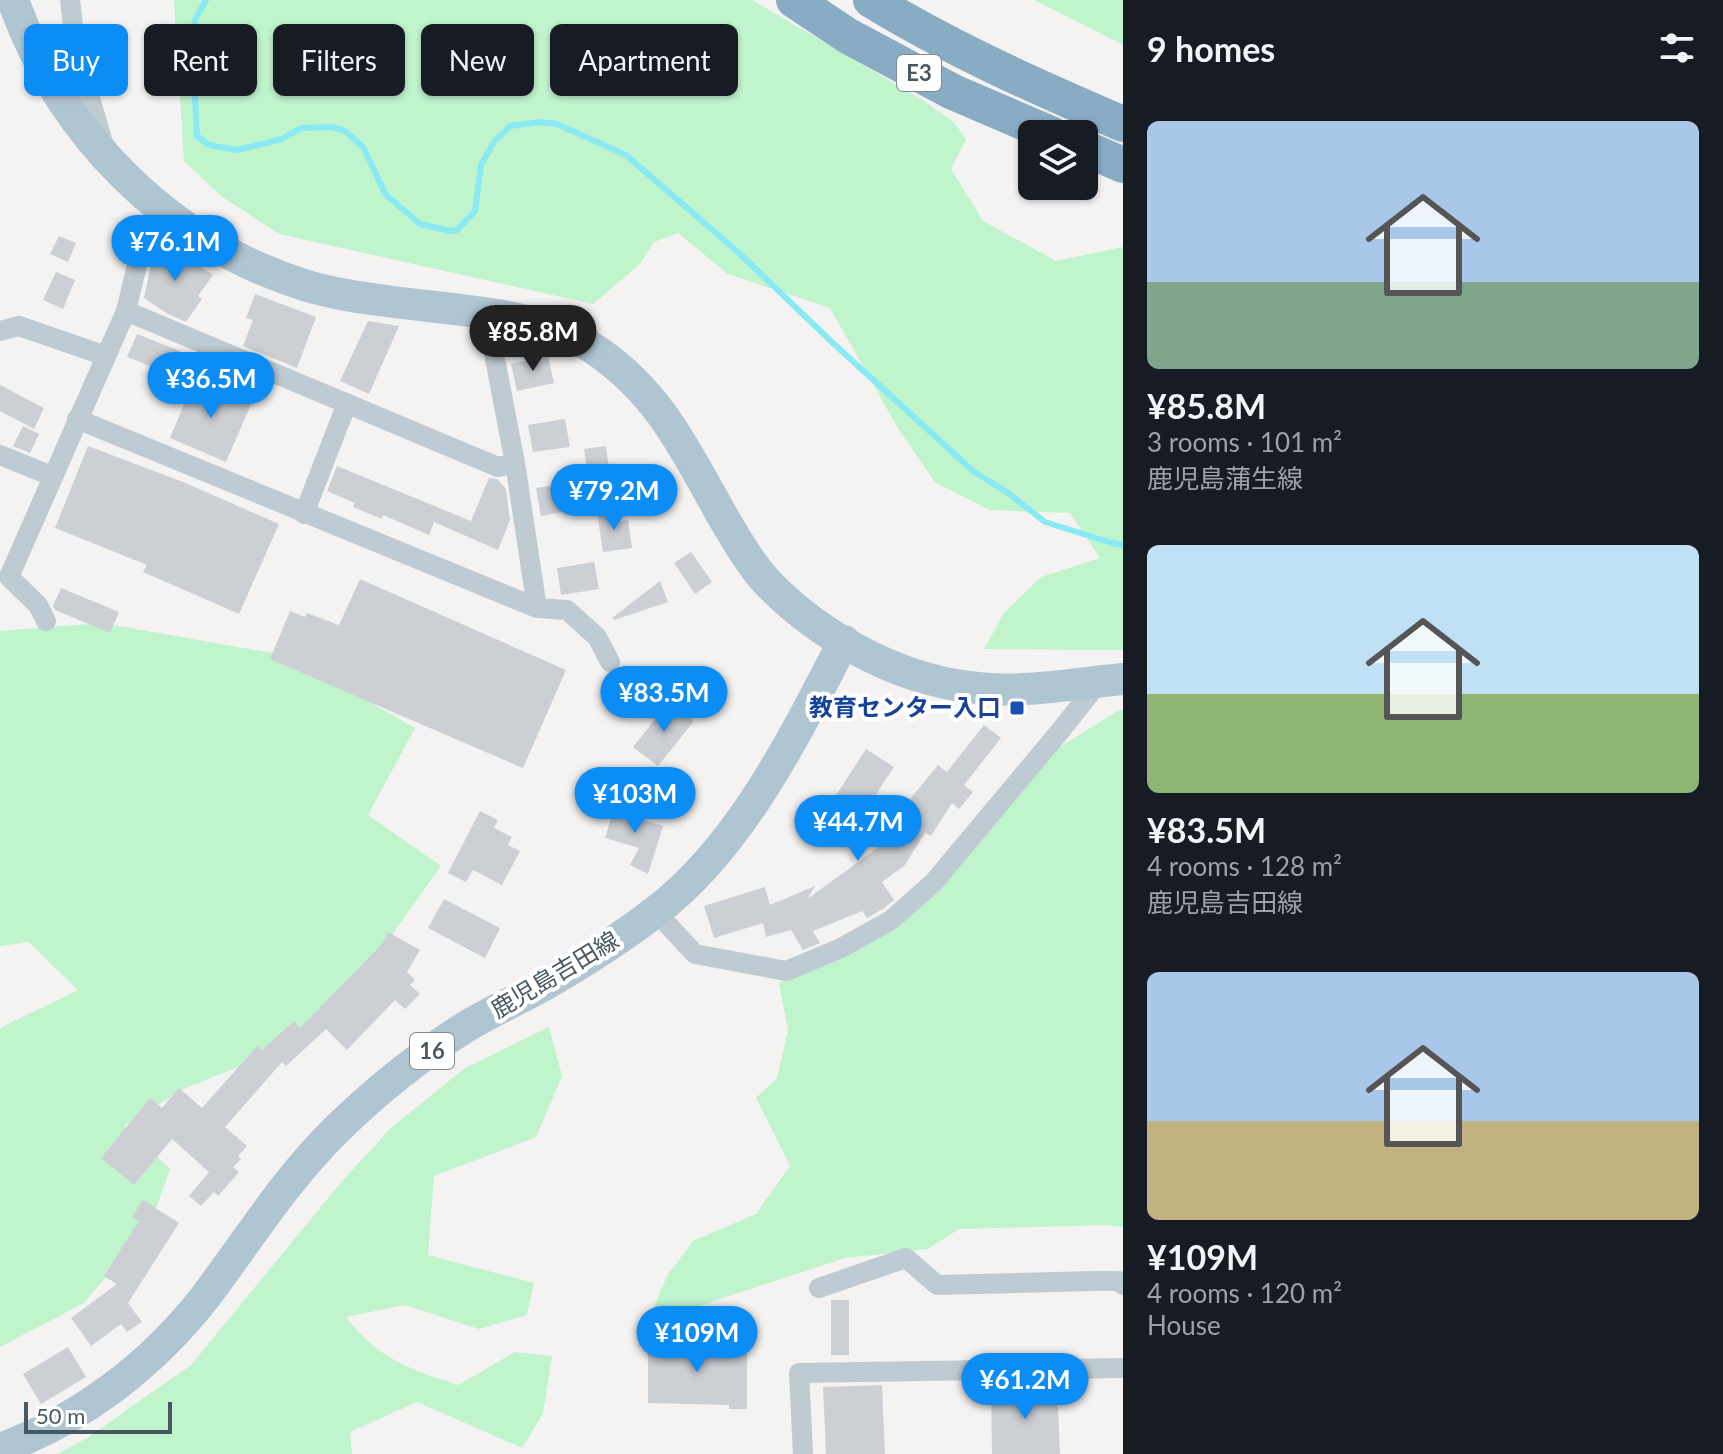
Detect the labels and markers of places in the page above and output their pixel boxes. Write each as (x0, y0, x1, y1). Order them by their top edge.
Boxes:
pin: ¥76.1M (110, 215, 240, 283)
pin: ¥85.8M (468, 305, 598, 373)
pin: ¥36.5M (146, 352, 276, 420)
pin: ¥79.2M (549, 464, 679, 532)
pin: ¥83.5M (599, 666, 729, 734)
place label: 教育センター入口 (809, 692, 1001, 721)
marker: 教育センター入口 (1008, 699, 1026, 717)
pin: ¥103M (579, 767, 691, 835)
pin: ¥44.7M (793, 795, 923, 863)
pin: ¥109M (641, 1306, 753, 1374)
pin: ¥61.2M (960, 1353, 1090, 1421)

